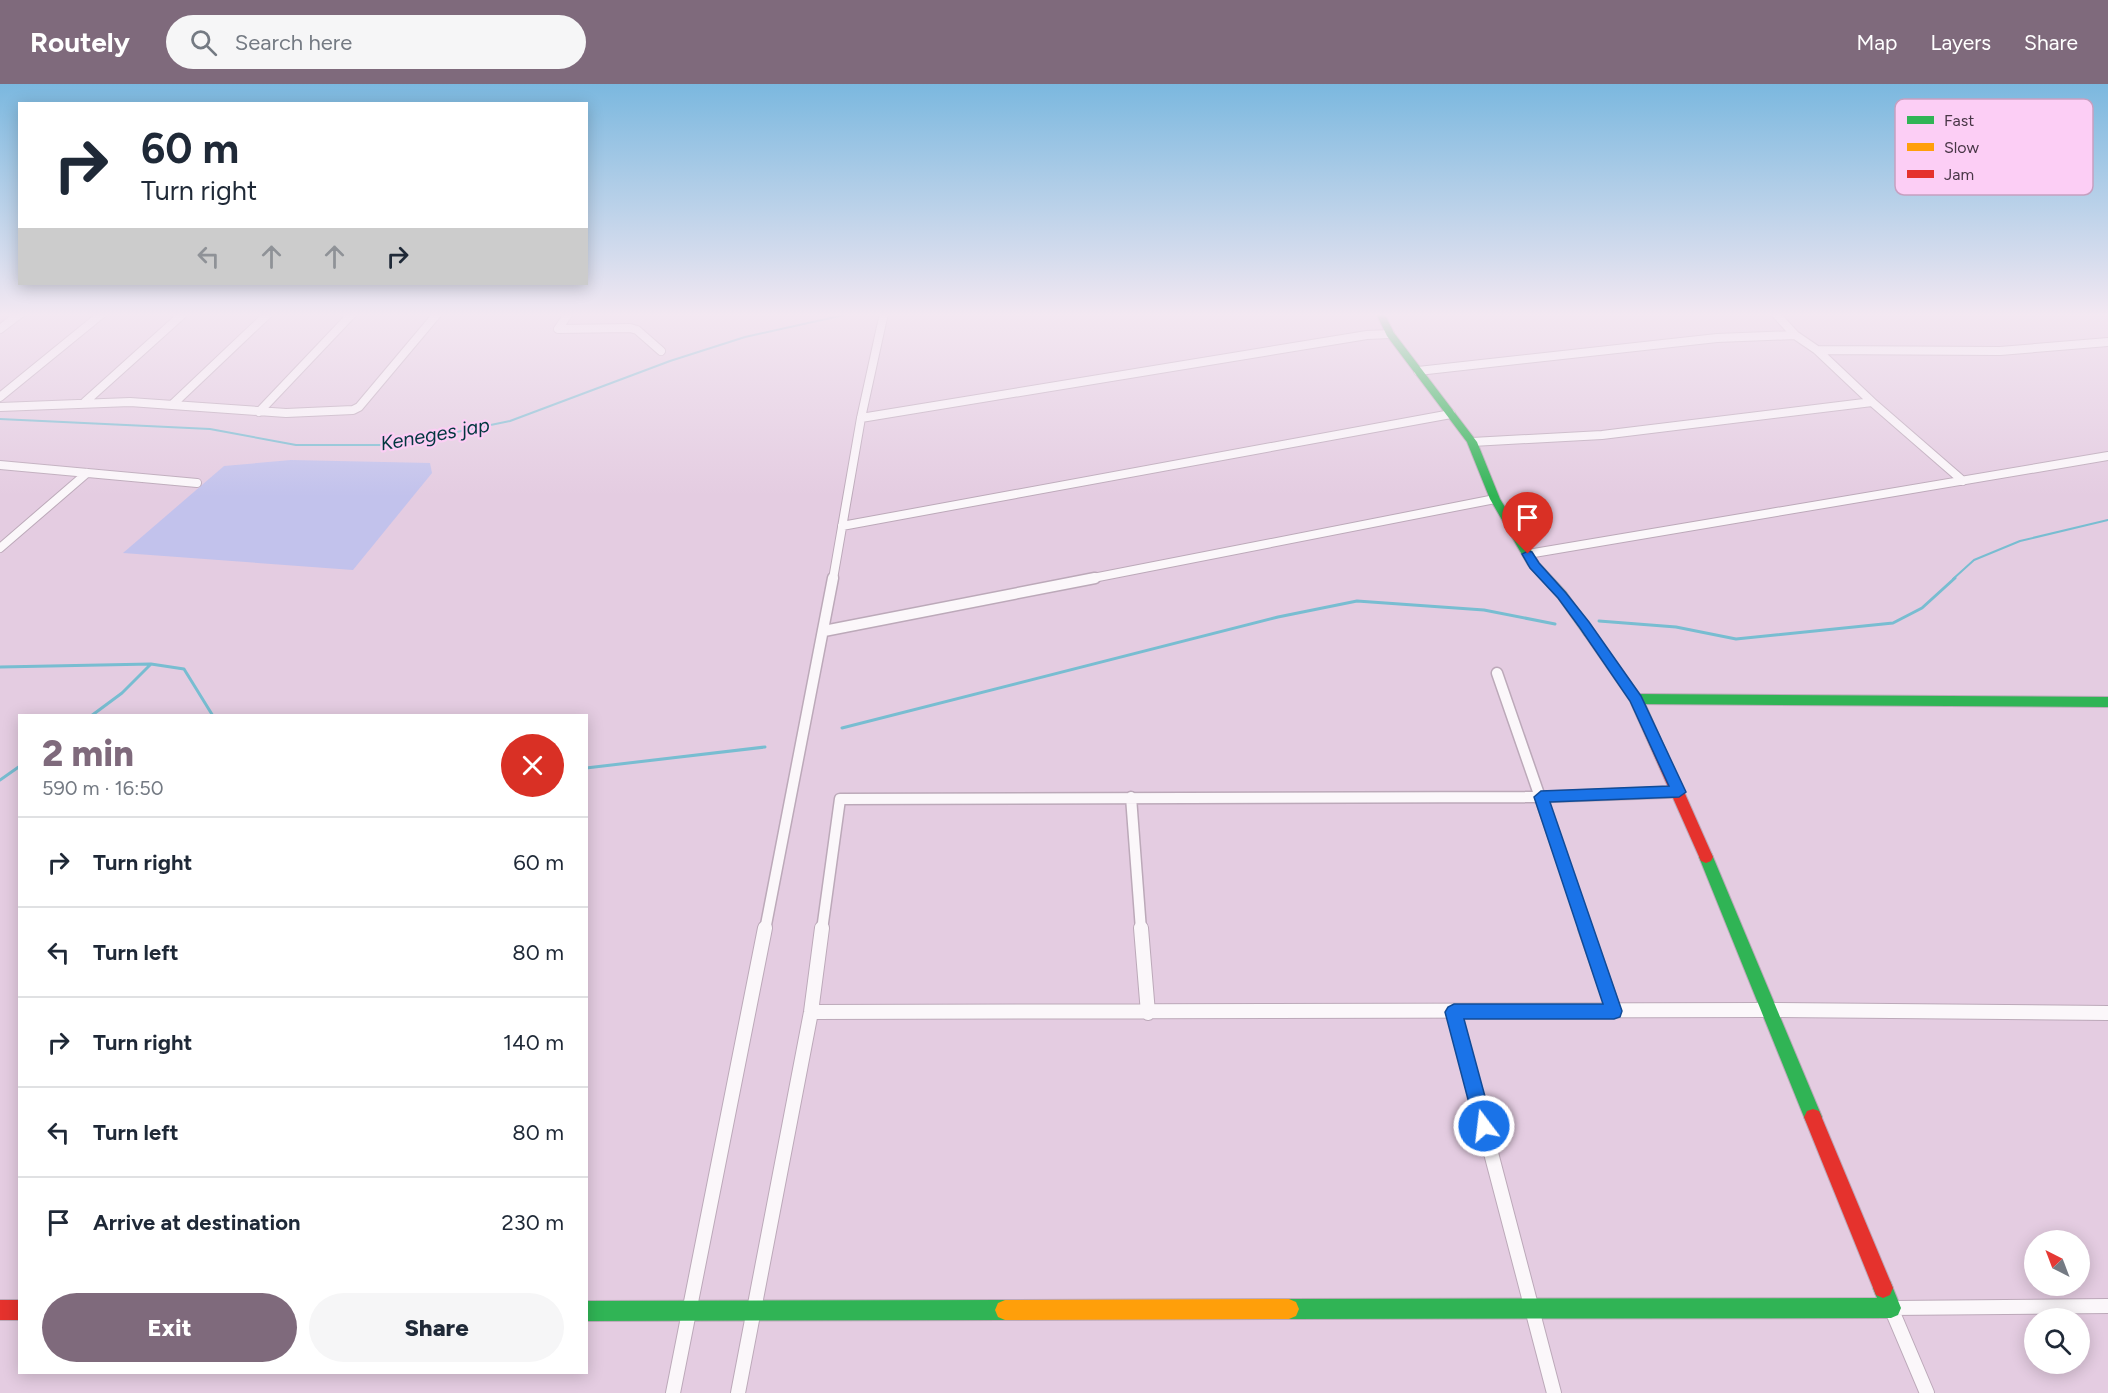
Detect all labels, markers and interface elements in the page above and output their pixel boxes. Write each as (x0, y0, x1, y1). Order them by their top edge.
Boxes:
search box (166, 15, 586, 69)
text: Routely (30, 25, 130, 59)
icon: search (187, 26, 220, 59)
text: Search here (235, 29, 352, 56)
text: Map (1857, 30, 1897, 55)
text: Layers (1930, 30, 1991, 55)
text: Share (2024, 30, 2078, 55)
legend (1895, 99, 2093, 195)
text: Fast (1944, 111, 1974, 130)
text: 60 m (141, 123, 239, 174)
icon: right (42, 126, 120, 204)
text: Slow (1944, 138, 1979, 157)
text: Jam (1944, 165, 1974, 184)
text: Turn right (141, 174, 257, 207)
icon: left (192, 240, 225, 273)
icon: ahead (255, 240, 288, 273)
icon: ahead (318, 240, 351, 273)
icon: right (381, 240, 414, 273)
water label: Keneges jap (378, 413, 492, 455)
pin (1502, 492, 1553, 554)
icon: arrive (1511, 501, 1544, 534)
text: 2 min (42, 732, 134, 775)
button: close (501, 734, 564, 797)
text: 590 m · 16:50 (42, 776, 164, 800)
icon: right (42, 846, 75, 879)
text: Turn right (93, 849, 192, 876)
text: 60 m (513, 849, 564, 876)
icon: left (42, 936, 75, 969)
text: Turn left (93, 939, 179, 966)
text: 80 m (512, 939, 564, 966)
icon: right (42, 1026, 75, 1059)
text: Turn right (93, 1029, 192, 1056)
text: 140 m (503, 1029, 564, 1056)
position arrow (1452, 1094, 1516, 1158)
icon: left (42, 1116, 75, 1149)
text: Turn left (93, 1119, 179, 1146)
text: 80 m (512, 1119, 564, 1146)
icon: arrive (42, 1206, 75, 1239)
text: Arrive at destination (93, 1209, 301, 1236)
text: 230 m (501, 1209, 564, 1236)
north arrow (2024, 1230, 2090, 1296)
map controls (2024, 1230, 2090, 1374)
button: Exit (42, 1293, 297, 1362)
button: Share (309, 1293, 564, 1362)
button: search (2024, 1308, 2090, 1374)

